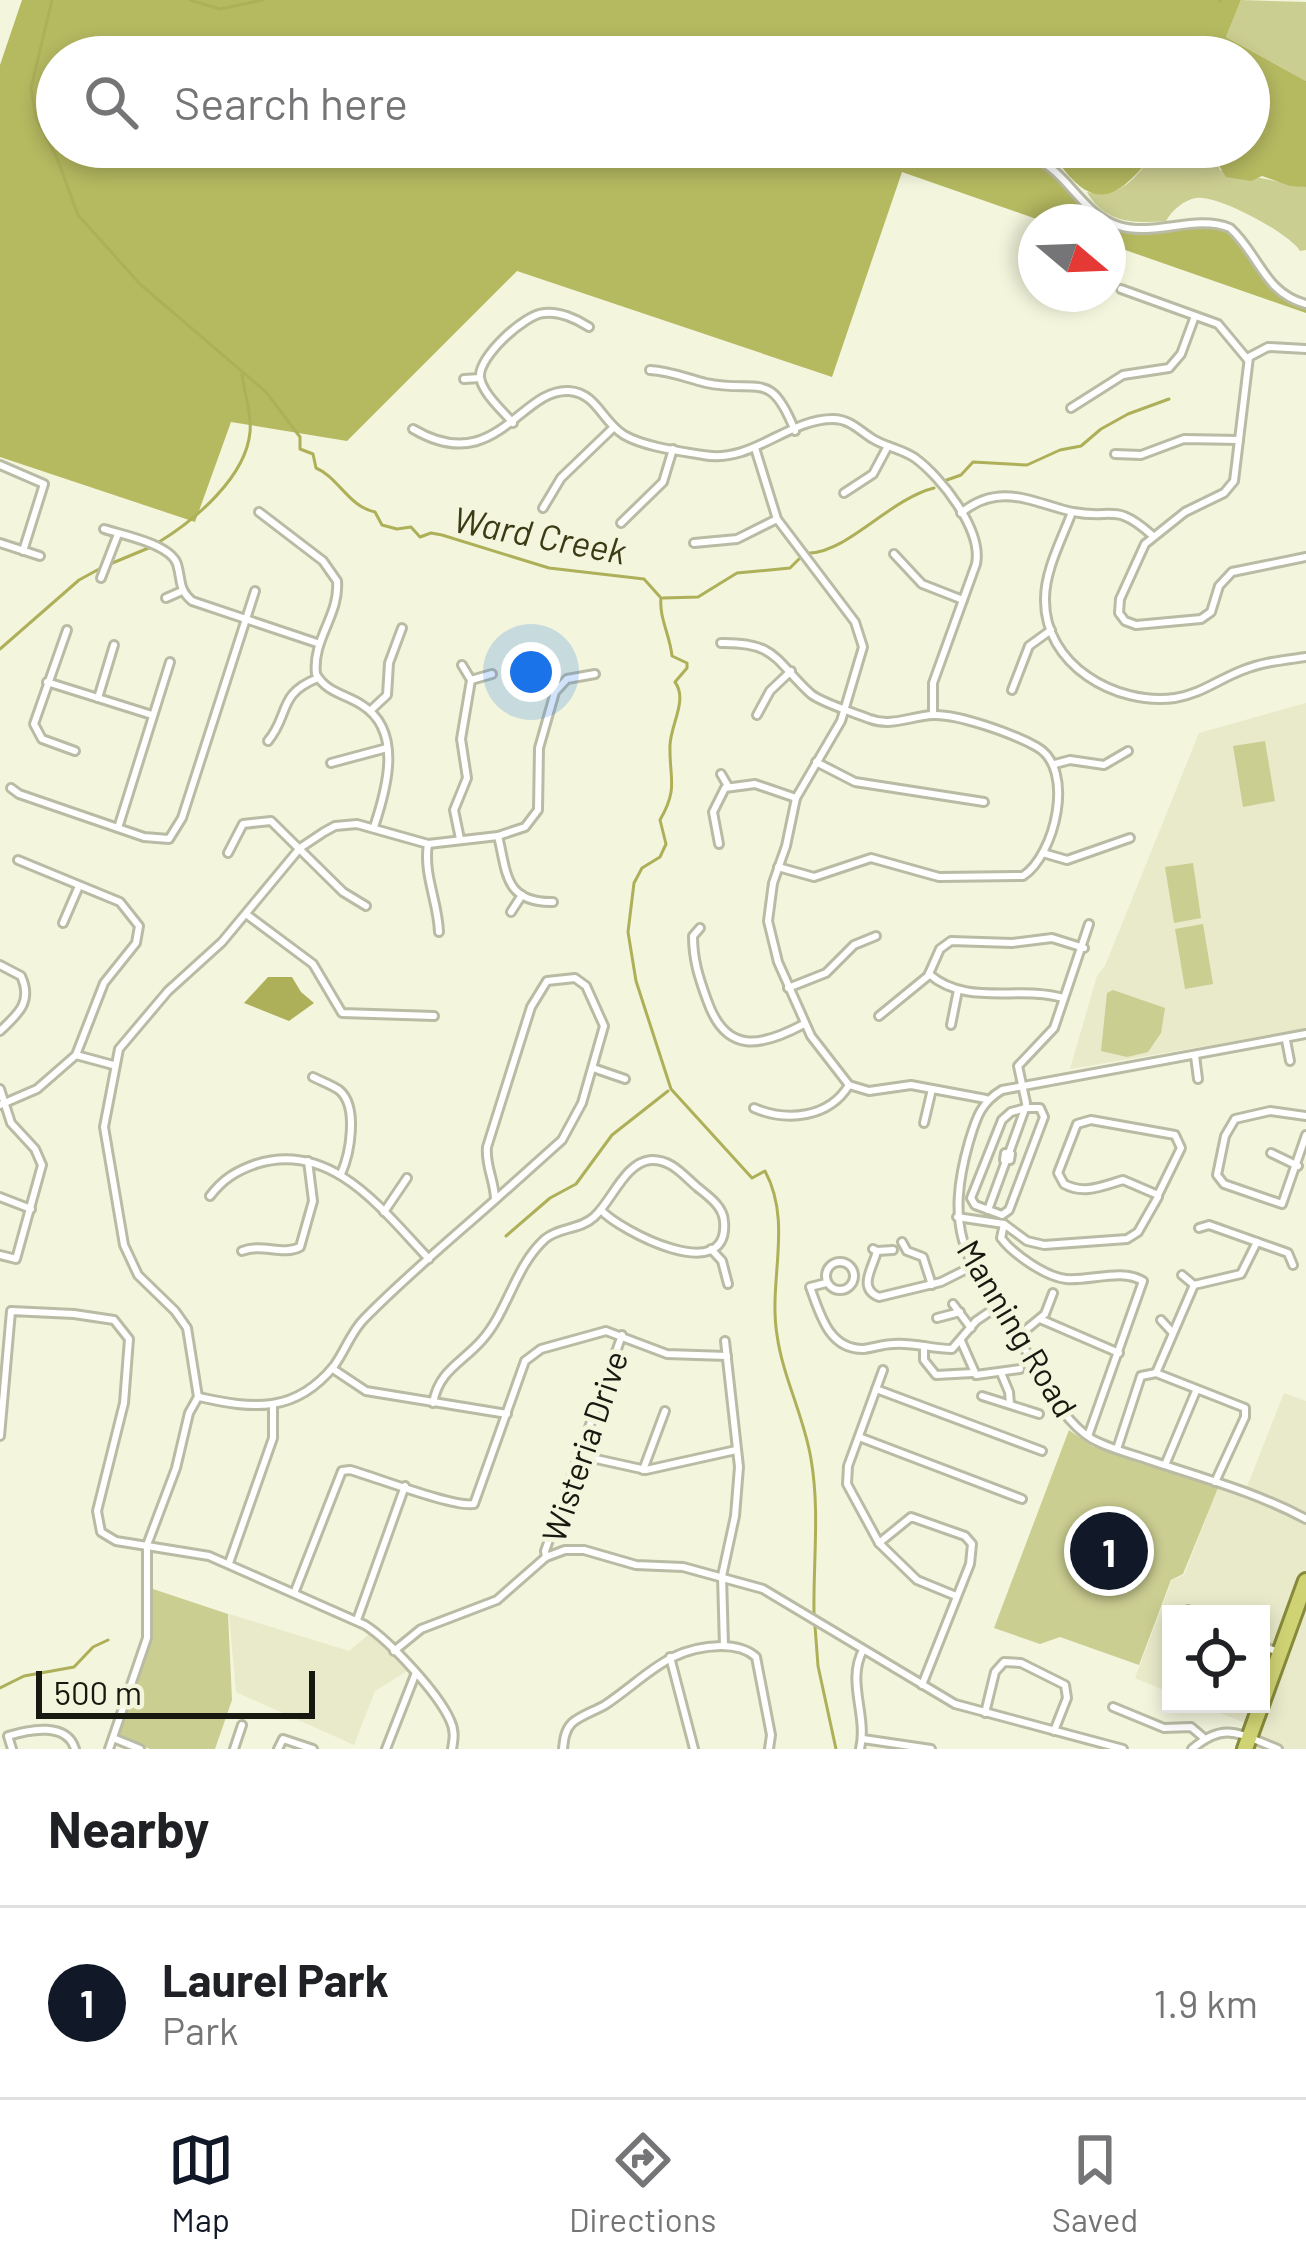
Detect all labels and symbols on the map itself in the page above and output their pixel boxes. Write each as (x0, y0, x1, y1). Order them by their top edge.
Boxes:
north arrow (1018, 204, 1126, 312)
water label: Ward Creek (450, 496, 631, 572)
your location (501, 642, 561, 702)
street label: Manning Road (949, 1232, 1087, 1424)
street label: Wisteria Drive (533, 1345, 635, 1547)
pin: 1 (1070, 1506, 1148, 1596)
scale bar (36, 1665, 315, 1718)

